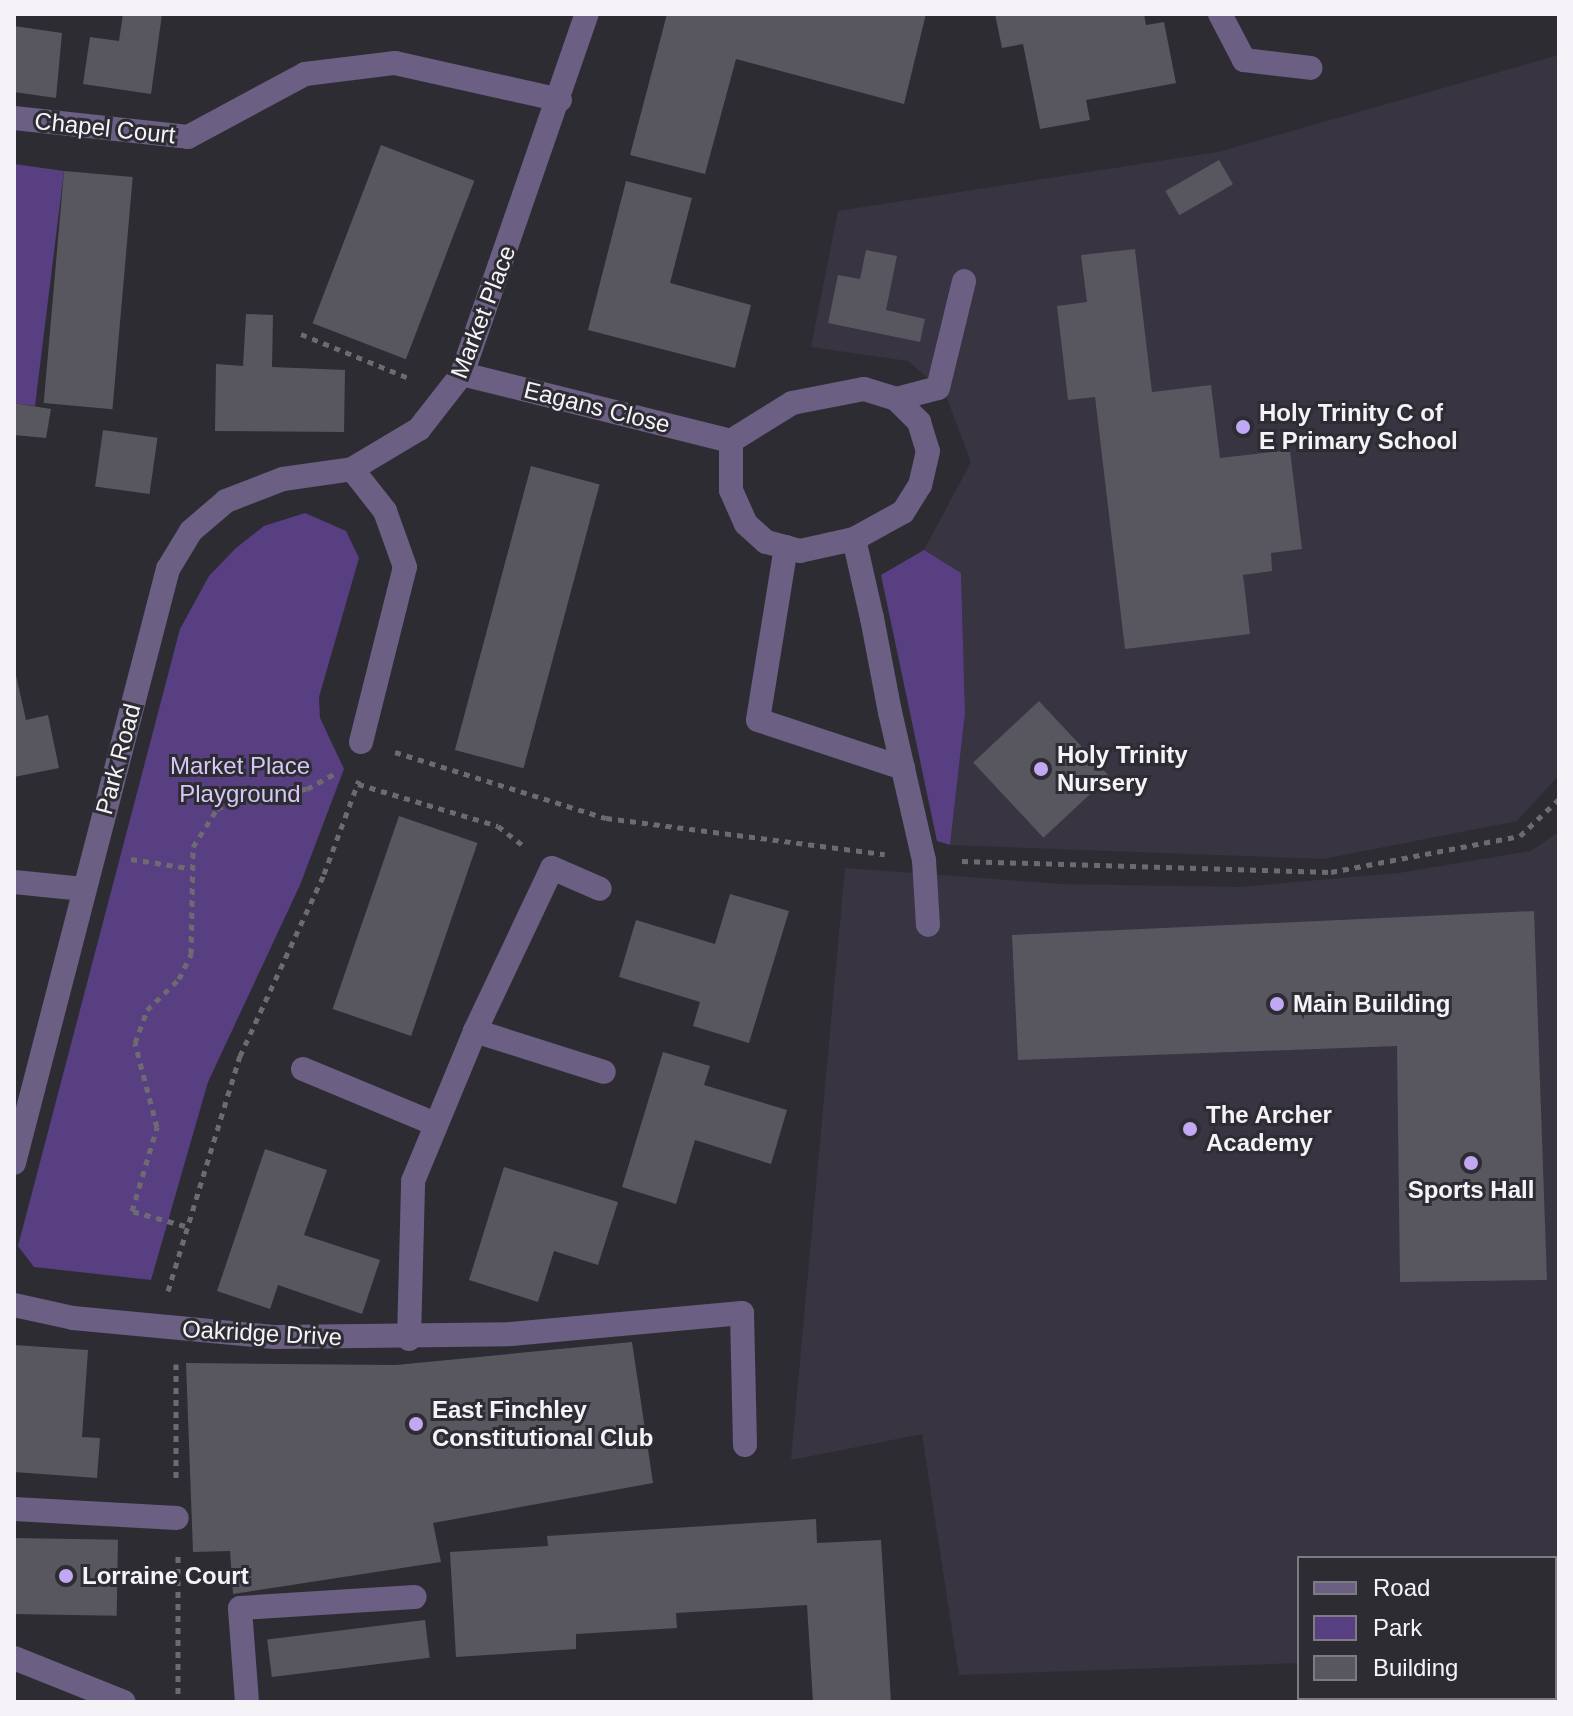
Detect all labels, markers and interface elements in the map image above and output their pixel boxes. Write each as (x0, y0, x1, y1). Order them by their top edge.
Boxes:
street label: Chapel Court (33, 106, 177, 150)
street label: Market Place (444, 241, 522, 383)
street label: Eagans Close (521, 375, 673, 439)
place label: Holy Trinity C of E Primary School (1259, 399, 1458, 455)
marker: Holy Trinity C of E Primary School (1234, 418, 1252, 436)
street label: Park Road (89, 701, 147, 817)
place label: Holy Trinity Nursery (1057, 741, 1188, 797)
park label: Market Place Playground (170, 752, 310, 808)
marker: Holy Trinity Nursery (1032, 760, 1050, 778)
place label: Main Building (1293, 990, 1450, 1018)
marker: Main Building (1268, 995, 1286, 1013)
place label: The Archer Academy (1206, 1101, 1333, 1157)
marker: The Archer Academy (1181, 1120, 1199, 1138)
marker: Sports Hall (1462, 1154, 1480, 1172)
place label: Sports Hall (1408, 1176, 1534, 1204)
street label: Oakridge Drive (181, 1314, 343, 1352)
place label: East Finchley Constitutional Club (432, 1396, 653, 1452)
marker: East Finchley Constitutional Club (407, 1415, 425, 1433)
legend (1297, 1556, 1557, 1700)
place label: Lorraine Court (82, 1562, 249, 1590)
marker: Lorraine Court (57, 1567, 75, 1585)
text: Road (1373, 1574, 1430, 1601)
text: Park (1373, 1614, 1422, 1641)
text: Building (1373, 1654, 1458, 1681)

